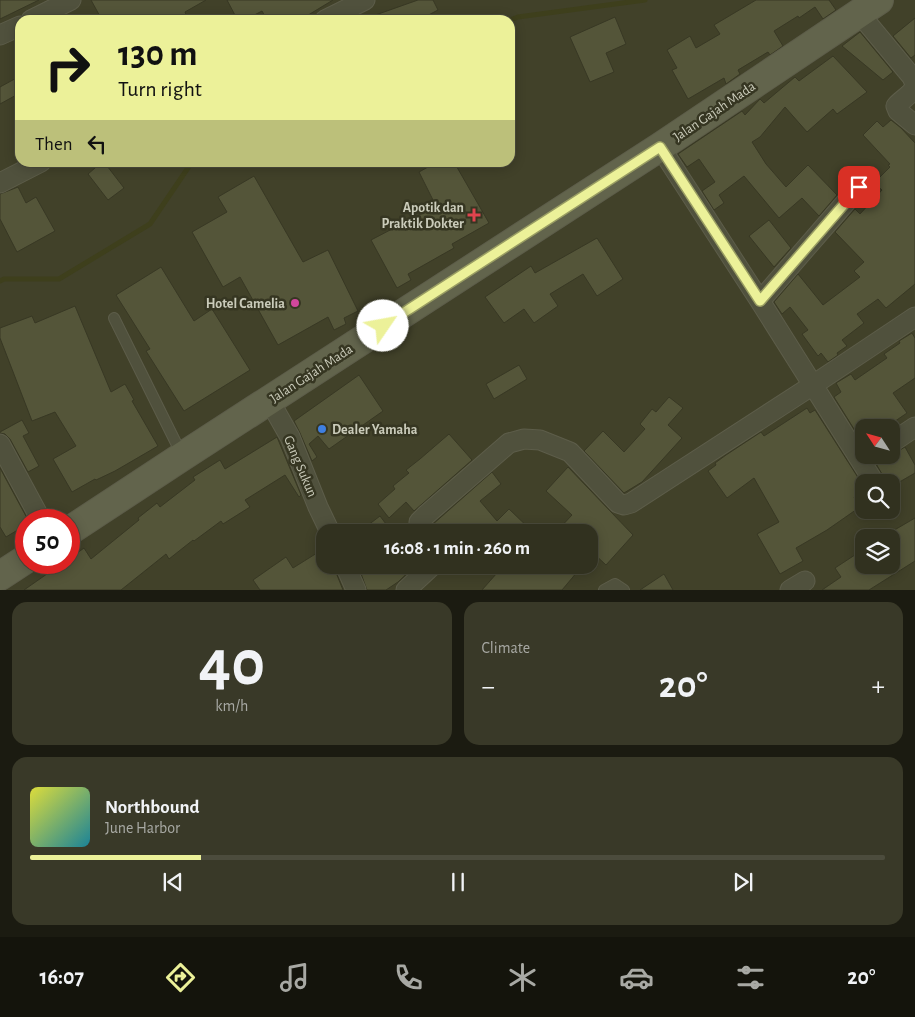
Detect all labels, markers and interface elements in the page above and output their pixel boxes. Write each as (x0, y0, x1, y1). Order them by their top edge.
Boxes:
icon: right (35, 35, 100, 100)
text: 130 m (118, 37, 197, 72)
text: Turn right (118, 78, 202, 100)
street label: Jalan Gajah Mada (671, 79, 758, 144)
icon: left (83, 130, 111, 158)
text: Then (35, 135, 73, 154)
pin (838, 166, 880, 208)
icon: arrive (845, 173, 873, 201)
place label: Apotik dan Praktik Dokter (381, 201, 464, 231)
marker: Apotik dan Praktik Dokter (468, 209, 480, 221)
place label: Hotel Camelia (206, 297, 285, 311)
marker: Hotel Camelia (289, 297, 301, 309)
position arrow (356, 299, 408, 351)
street label: Jalan Gajah Mada (268, 342, 356, 406)
north arrow (855, 419, 900, 464)
map controls (855, 419, 900, 574)
marker: Dealer Yamaha (316, 423, 328, 435)
place label: Dealer Yamaha (332, 423, 418, 437)
street label: Gang Sukun (281, 434, 319, 499)
button: search (855, 474, 900, 519)
speed limit sign: 50 (15, 509, 80, 574)
button: layers (855, 529, 900, 574)
text: 16:08 · 1 min · 260 m (384, 539, 530, 558)
text: 40 (198, 632, 265, 697)
text: Climate (482, 640, 530, 656)
text: 20° (659, 667, 708, 705)
text: − (482, 673, 495, 701)
text: + (872, 673, 885, 701)
text: km/h (215, 698, 248, 714)
text: Northbound (105, 798, 200, 817)
text: June Harbor (105, 820, 180, 836)
icon: previous (159, 868, 187, 896)
icon: pause (444, 868, 472, 896)
icon: next (729, 868, 757, 896)
icon: directions (163, 960, 198, 995)
icon: music (277, 960, 312, 995)
icon: phone (391, 960, 426, 995)
icon: climate (505, 960, 540, 995)
icon: car (619, 960, 654, 995)
icon: filters (733, 960, 768, 995)
text: 16:07 (40, 966, 84, 988)
text: 20° (847, 966, 875, 988)

